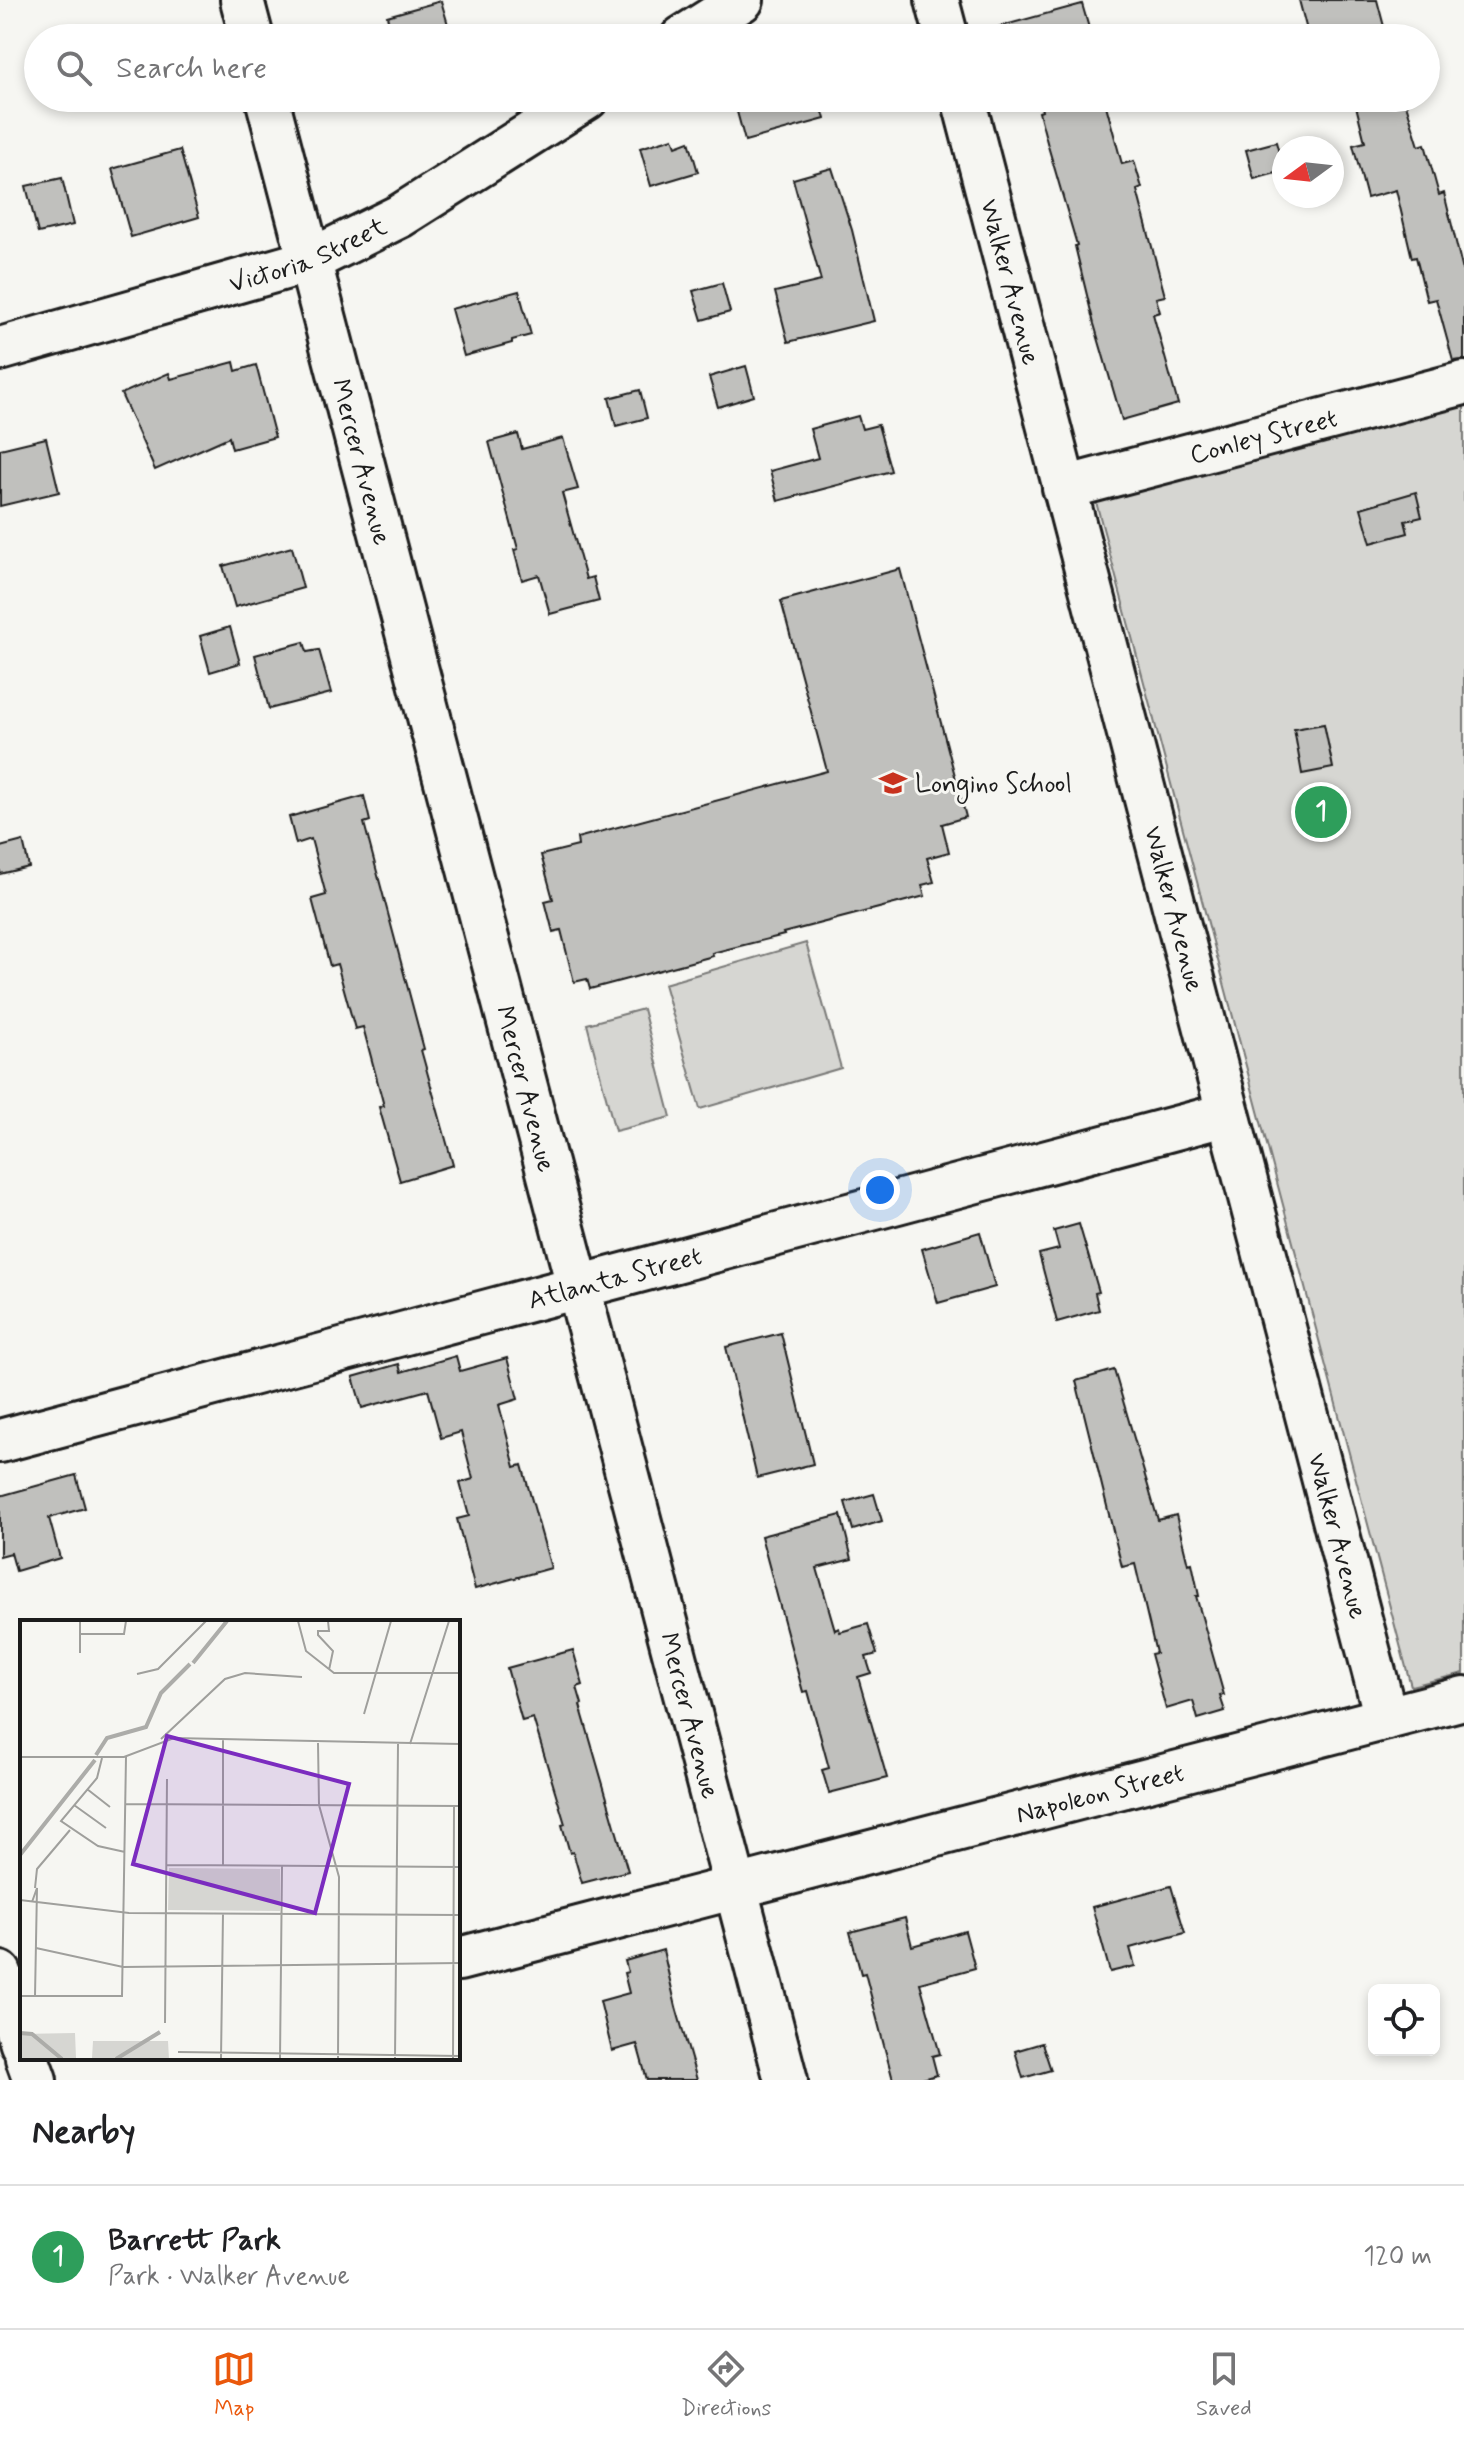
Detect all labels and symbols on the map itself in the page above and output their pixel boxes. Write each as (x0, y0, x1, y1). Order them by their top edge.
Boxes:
north arrow (1272, 136, 1344, 208)
street label: Walker Avenue (971, 196, 1047, 369)
street label: Victoria Street (225, 210, 393, 302)
street label: Mercer Avenue (322, 375, 398, 549)
street label: Conley Street (1186, 402, 1341, 473)
school or university icon: Longino School (878, 768, 908, 798)
place label: Longino School (915, 768, 1072, 804)
pin: 1 (1295, 782, 1347, 842)
street label: Walker Avenue (1135, 823, 1211, 996)
street label: Mercer Avenue (486, 1002, 562, 1176)
your location (860, 1170, 900, 1210)
street label: Atlanta Street (525, 1240, 706, 1319)
street label: Walker Avenue (1299, 1450, 1374, 1623)
inset map (20, 1620, 460, 2060)
street label: Mercer Avenue (651, 1629, 727, 1803)
street label: Napoleon Street (1013, 1756, 1188, 1833)

